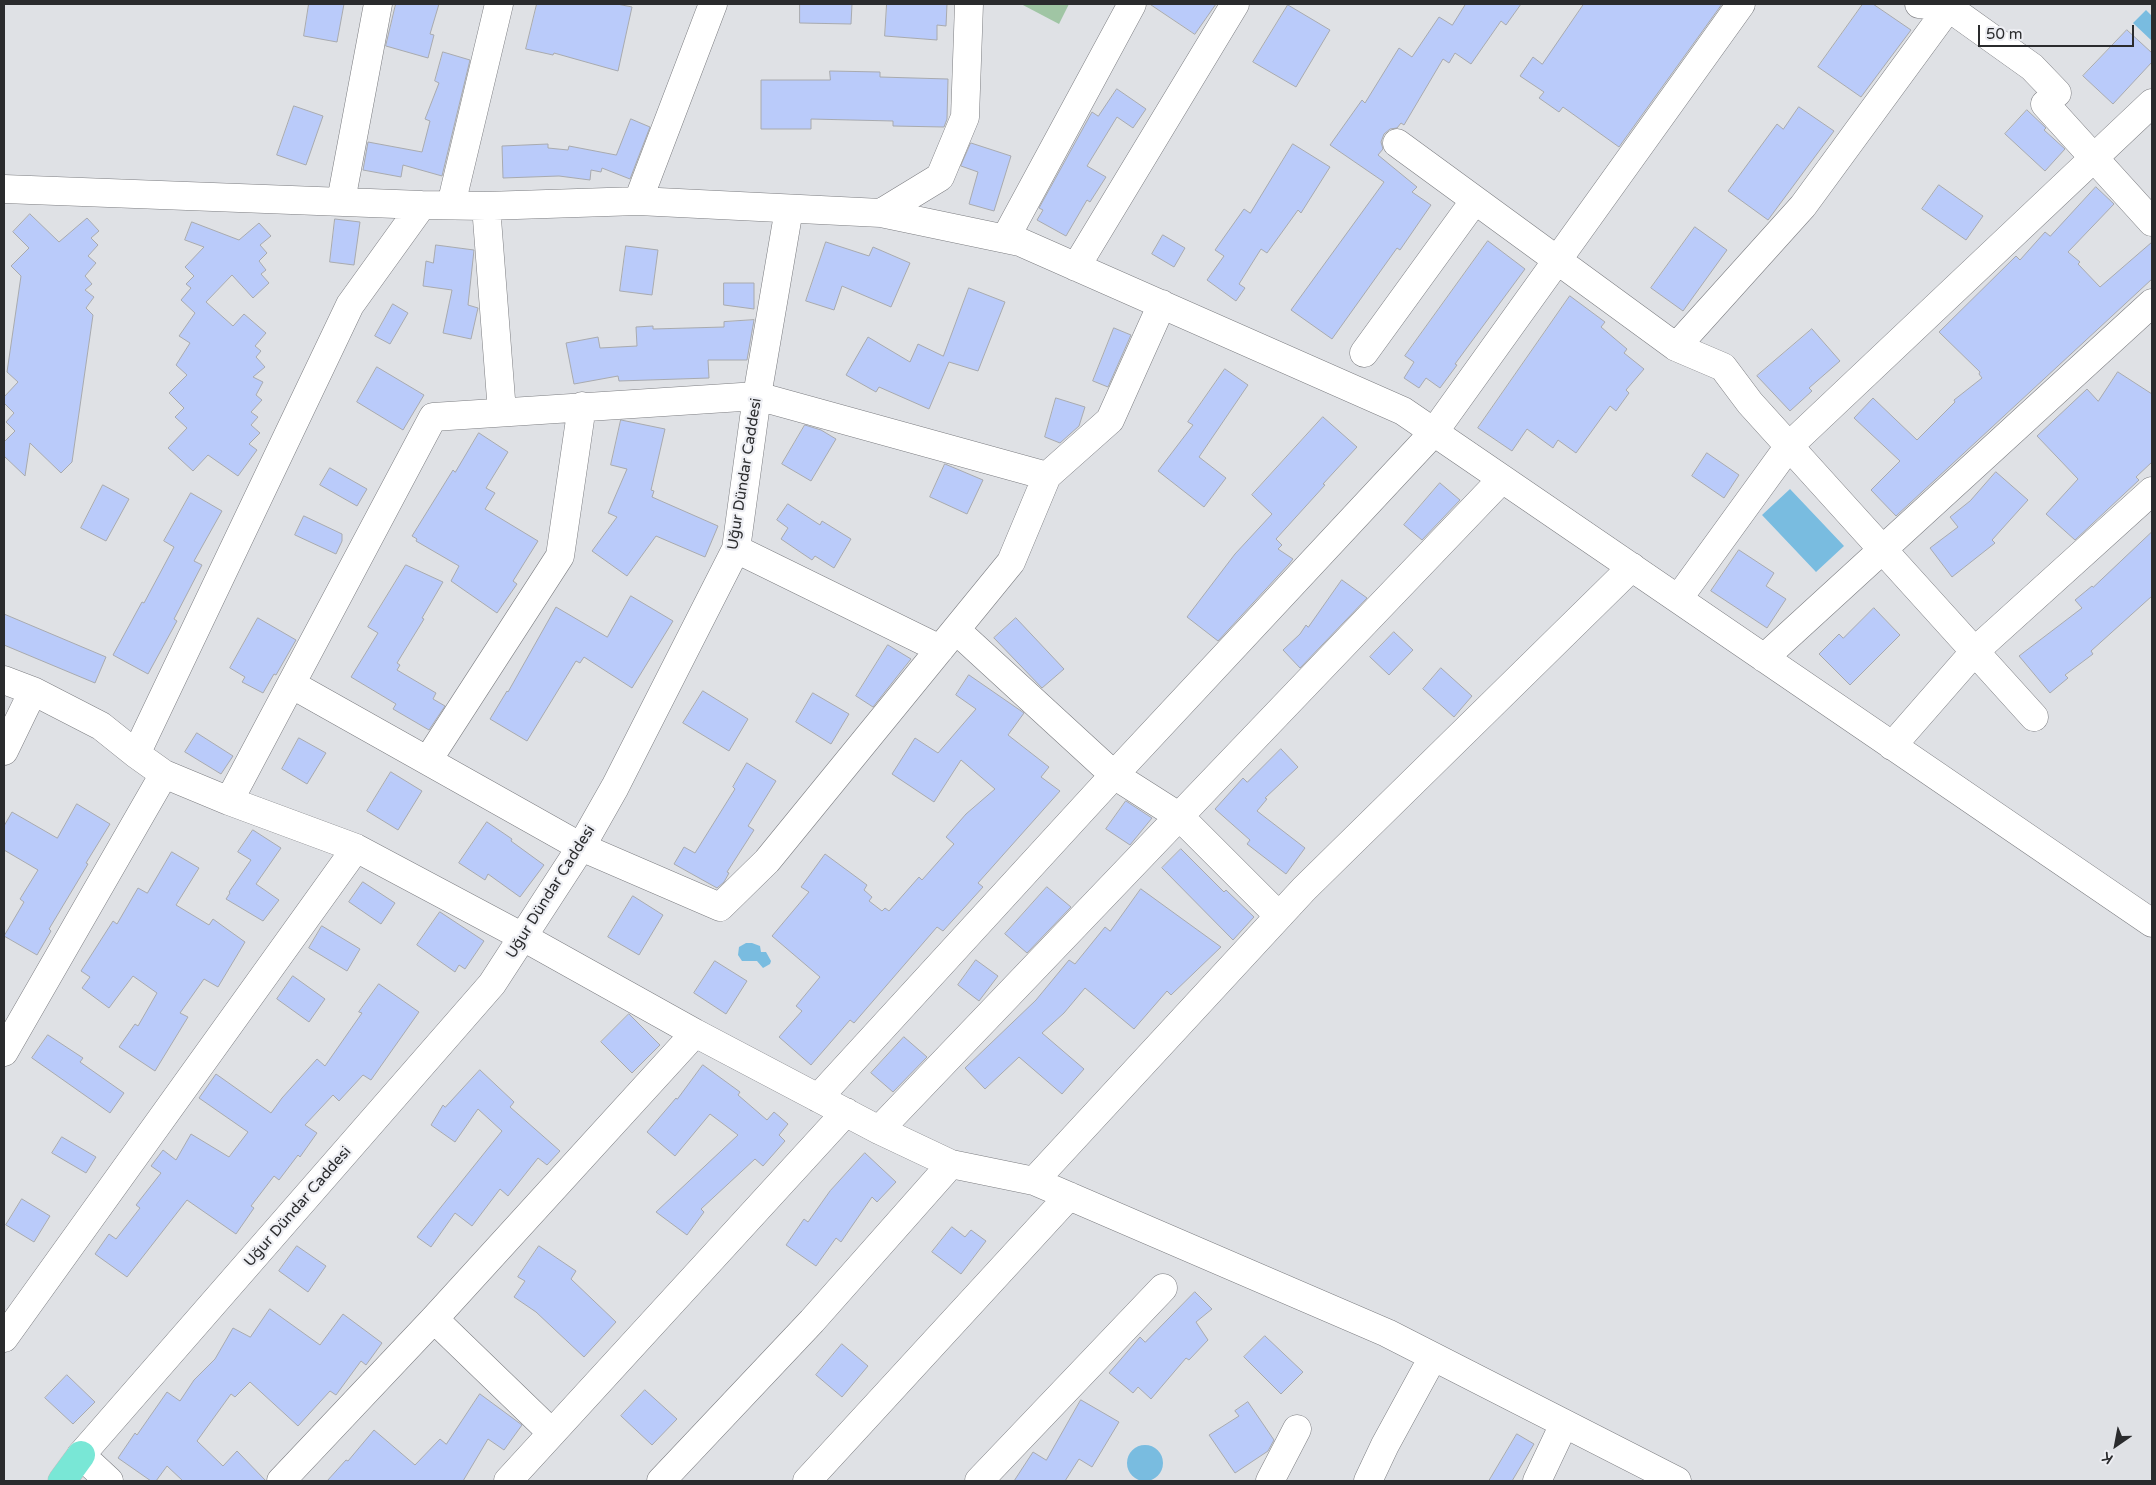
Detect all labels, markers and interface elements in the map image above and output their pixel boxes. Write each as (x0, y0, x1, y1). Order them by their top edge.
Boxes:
scale bar (1981, 15, 2137, 47)
text: 50 m (1986, 25, 2023, 43)
street label: Uğur Dündar Caddesi (724, 397, 766, 551)
street label: Uğur Dündar Caddesi (503, 822, 599, 962)
street label: Uğur Dündar Caddesi (241, 1143, 355, 1271)
north arrow (2091, 1420, 2141, 1470)
text: K (2099, 1448, 2116, 1468)

